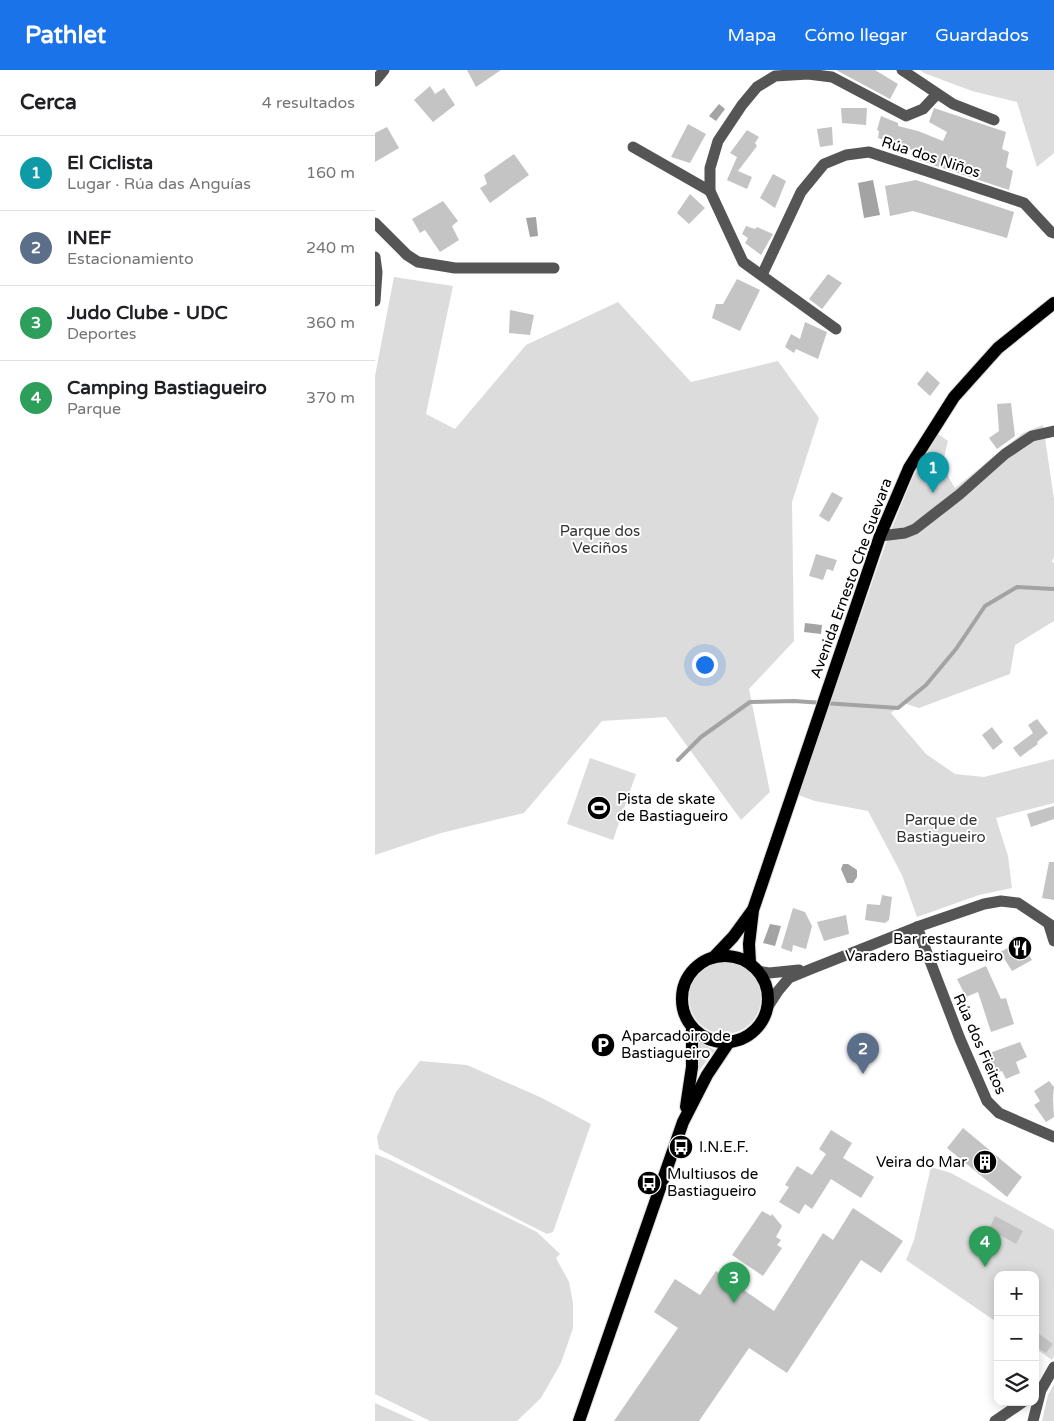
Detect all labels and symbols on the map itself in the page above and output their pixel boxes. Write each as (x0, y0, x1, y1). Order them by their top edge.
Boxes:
street label: Rúa dos Niños (879, 133, 983, 181)
pin: 1 (917, 452, 949, 493)
street label: Avenida Ernesto Che Guevara (806, 476, 896, 680)
park label: Parque dos Veciños (560, 522, 640, 557)
your location (692, 652, 718, 678)
place label: Pista de skate de Bastiagueiro (617, 790, 728, 825)
sports icon: Pista de skate de Bastiagueiro (586, 795, 612, 821)
park label: Parque de Bastiagueiro (896, 811, 986, 846)
place label: Bar restaurante Varadero Bastiagueiro (845, 930, 1003, 965)
restaurant icon: Bar restaurante Varadero Bastiagueiro (1007, 935, 1033, 961)
street label: Rúa dos Fieitos (950, 991, 1010, 1097)
place label: Aparcadoiro de Bastiagueiro (621, 1027, 731, 1062)
parking icon: Aparcadoiro de Bastiagueiro (590, 1032, 616, 1058)
pin: 2 (847, 1033, 879, 1074)
bus stop icon: I.N.E.F. (668, 1134, 694, 1160)
place label: I.N.E.F. (699, 1138, 749, 1156)
building icon: Veira do Mar (972, 1149, 998, 1175)
place label: Veira do Mar (876, 1153, 967, 1171)
place label: Multiusos de Bastiagueiro (667, 1165, 758, 1200)
bus stop icon: Multiusos de Bastiagueiro (636, 1170, 662, 1196)
pin: 4 (969, 1226, 1001, 1267)
pin: 3 (718, 1262, 750, 1303)

